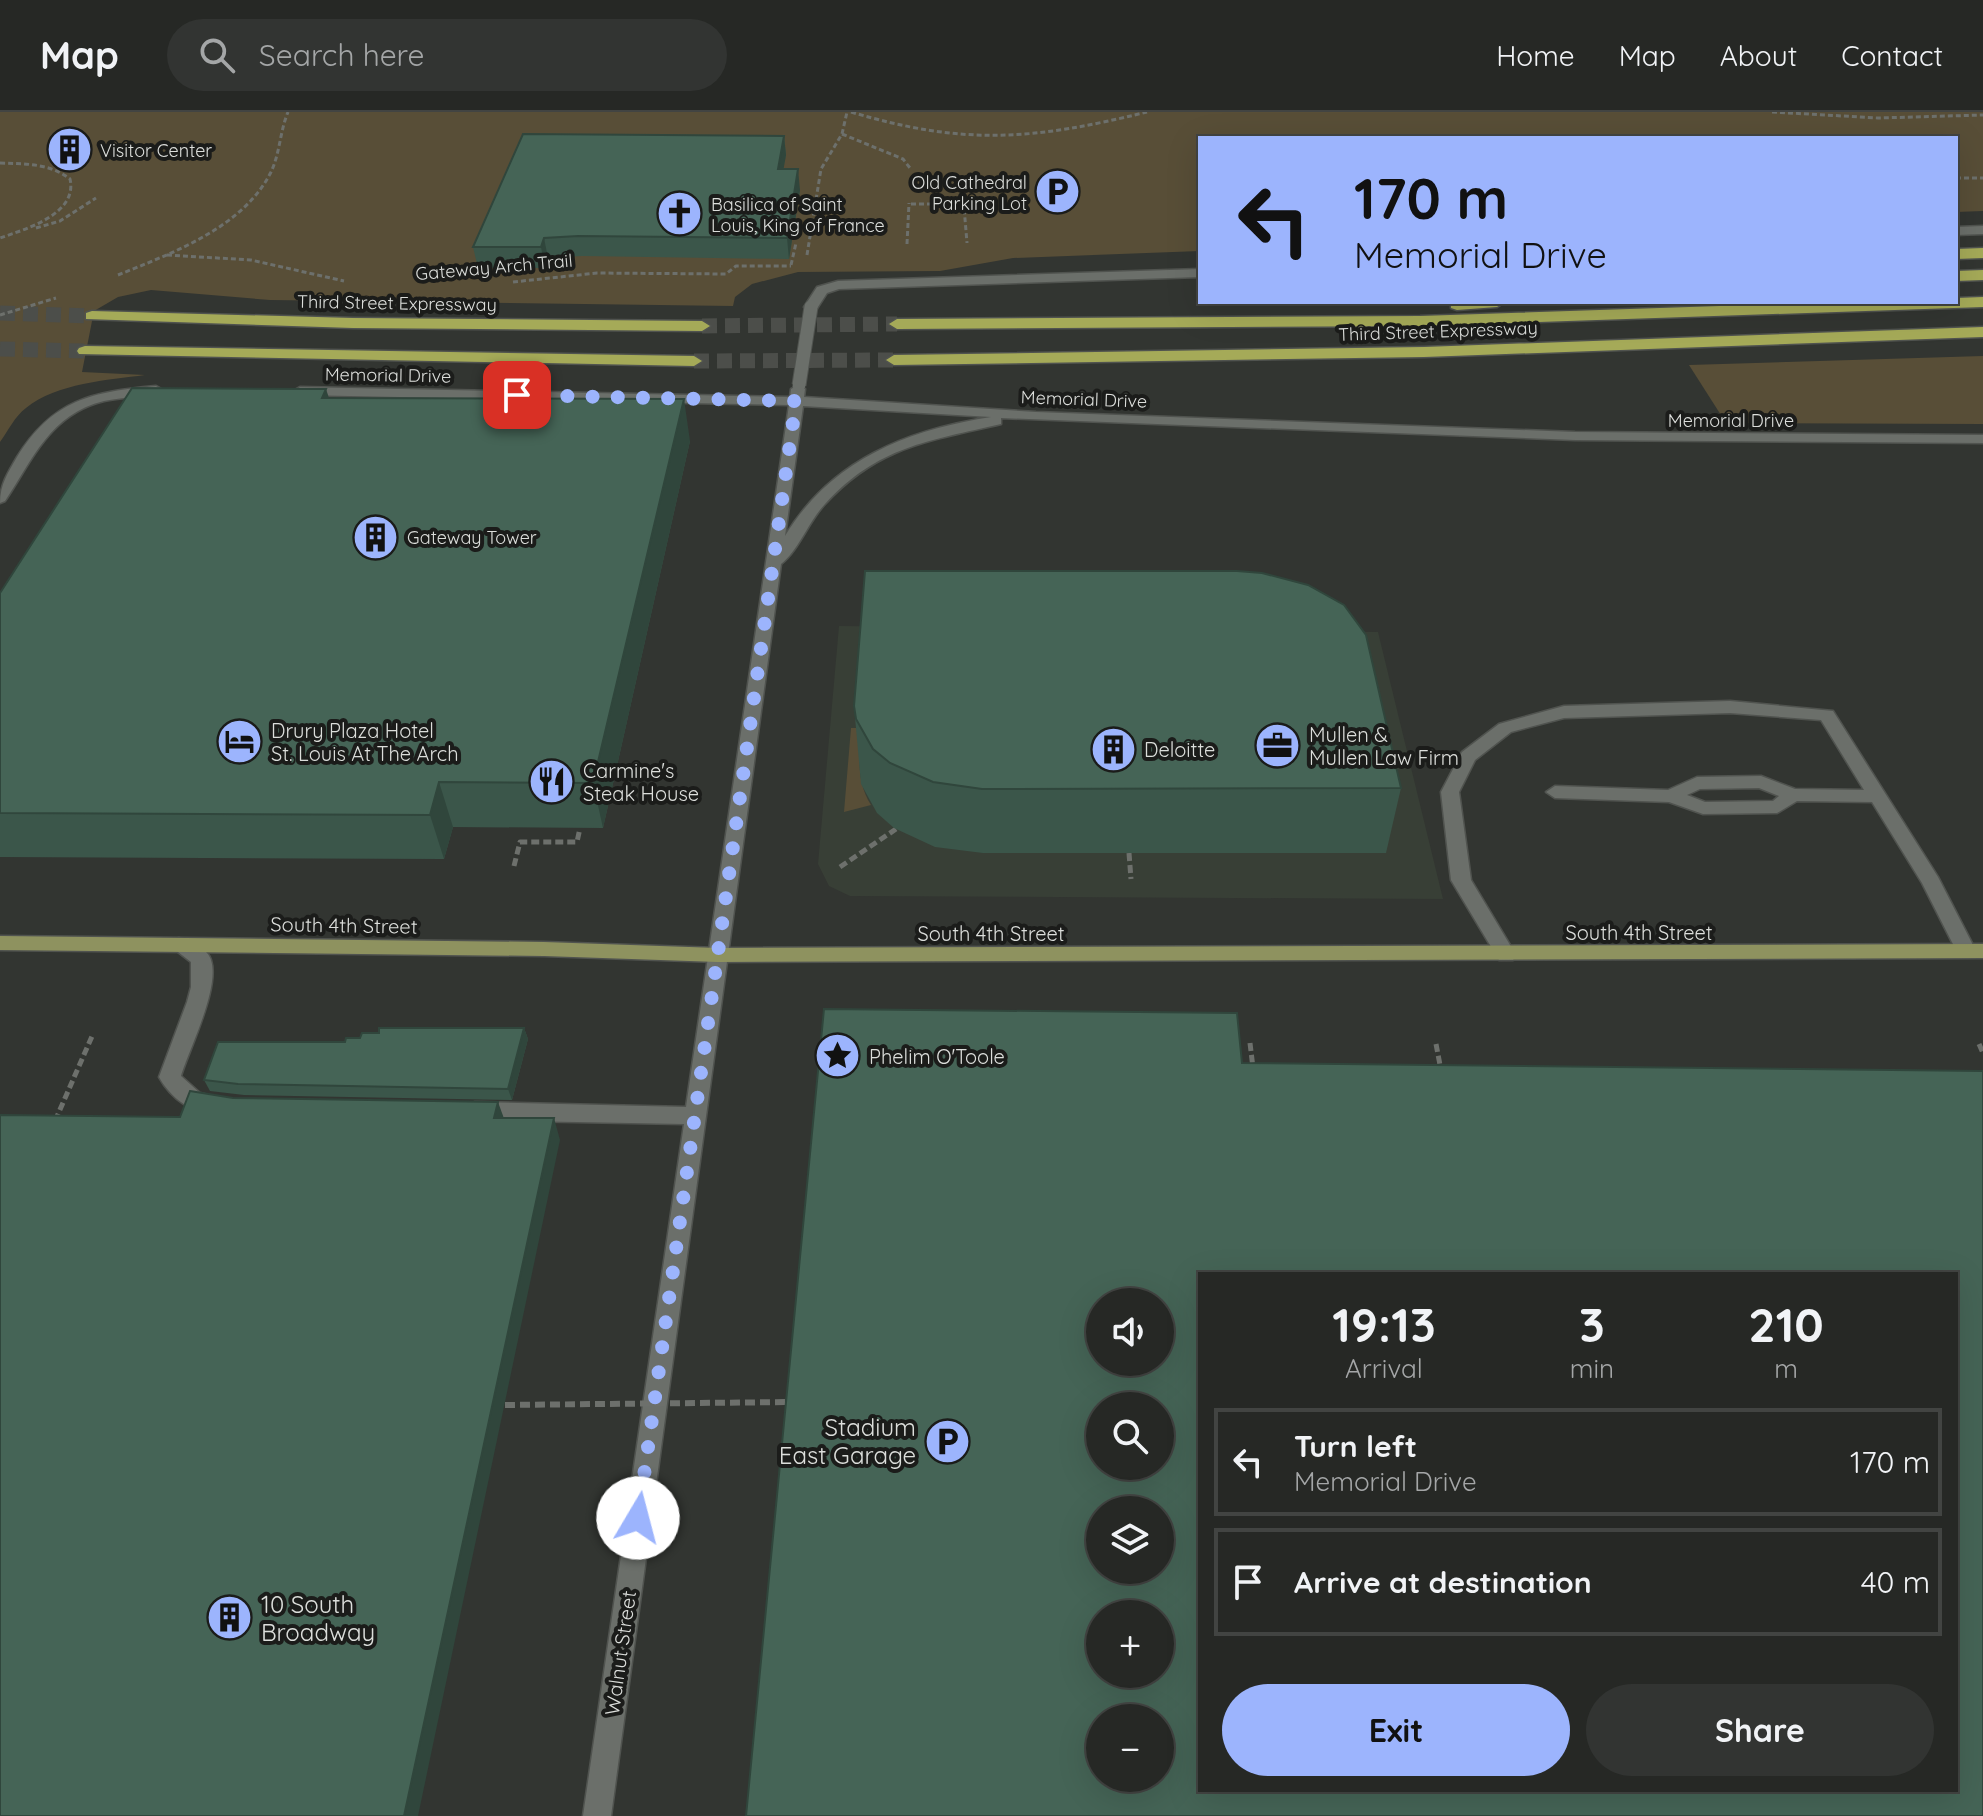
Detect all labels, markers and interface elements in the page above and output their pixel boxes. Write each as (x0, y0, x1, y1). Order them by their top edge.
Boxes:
search box (167, 19, 727, 91)
text: Map (40, 31, 119, 79)
icon: search (195, 33, 239, 77)
text: Search here (259, 36, 424, 74)
text: Home (1496, 38, 1575, 73)
text: Map (1619, 38, 1676, 73)
text: About (1720, 38, 1797, 73)
text: Contact (1841, 38, 1943, 73)
building icon: Visitor Center (45, 126, 93, 174)
place label: Visitor Center (100, 139, 212, 162)
text: 170 m (1354, 163, 1508, 233)
parking icon: Old Cathedral Parking Lot (1034, 168, 1082, 216)
icon: left (1222, 168, 1326, 272)
place label: Old Cathedral Parking Lot (912, 171, 1027, 215)
church icon: Basilica of Saint Louis, King of France (656, 190, 704, 238)
place label: Basilica of Saint Louis, King of France (711, 193, 885, 237)
text: Memorial Drive (1354, 232, 1607, 277)
street label: Gateway Arch Trail (415, 249, 573, 285)
street label: Third Street Expressway (297, 290, 497, 316)
street label: Third Street Expressway (1338, 316, 1538, 346)
pin (483, 361, 551, 429)
street label: Memorial Drive (325, 362, 451, 388)
icon: arrive (495, 373, 539, 417)
street label: Memorial Drive (1020, 385, 1148, 413)
street label: Memorial Drive (1668, 409, 1794, 432)
building icon: Gateway Tower (352, 513, 400, 561)
place label: Gateway Tower (407, 526, 537, 549)
hotel icon: Drury Plaza Hotel St. Louis At The Arch (216, 717, 264, 765)
place label: Drury Plaza Hotel St. Louis At The Arch (271, 718, 459, 766)
office icon: Mullen & Mullen Law Firm (1254, 721, 1302, 769)
place label: Mullen & Mullen Law Firm (1309, 722, 1459, 770)
building icon: Deloitte (1089, 725, 1137, 773)
place label: Deloitte (1144, 737, 1215, 762)
restaurant icon: Carmine's Steak House (528, 757, 576, 805)
place label: Carmine's Steak House (583, 758, 699, 806)
street label: South 4th Street (270, 911, 418, 939)
street label: South 4th Street (1565, 920, 1713, 945)
street label: South 4th Street (917, 921, 1065, 946)
place icon: Phelim O'Toole (814, 1032, 862, 1080)
place label: Phelim O'Toole (869, 1044, 1005, 1069)
map controls (1086, 1288, 1174, 1792)
button: sound (1086, 1288, 1174, 1376)
text: 19:13 (1332, 1294, 1436, 1354)
text: 3 (1579, 1294, 1605, 1354)
text: 210 (1748, 1294, 1824, 1354)
text: Arrival (1345, 1352, 1423, 1385)
text: min (1570, 1352, 1614, 1385)
text: m (1774, 1352, 1798, 1385)
button: search (1086, 1392, 1174, 1480)
place label: Stadium East Garage (779, 1412, 916, 1470)
parking icon: Stadium East Garage (923, 1417, 971, 1465)
text: Turn left (1294, 1427, 1417, 1465)
icon: left (1226, 1440, 1270, 1484)
text: 170 m (1850, 1443, 1930, 1481)
text: Memorial Drive (1294, 1465, 1477, 1498)
position arrow (596, 1476, 680, 1560)
button: layers (1086, 1496, 1174, 1584)
icon: arrive (1226, 1560, 1270, 1604)
text: Arrive at destination (1294, 1563, 1592, 1601)
text: 40 m (1861, 1563, 1930, 1601)
place label: 10 South Broadway (261, 1589, 375, 1647)
street label: Walnut Street (599, 1589, 641, 1717)
building icon: 10 South Broadway (206, 1594, 254, 1642)
button: + (1086, 1600, 1174, 1688)
button: Exit (1222, 1684, 1570, 1776)
button: Share (1586, 1684, 1934, 1776)
button: − (1086, 1704, 1174, 1792)

